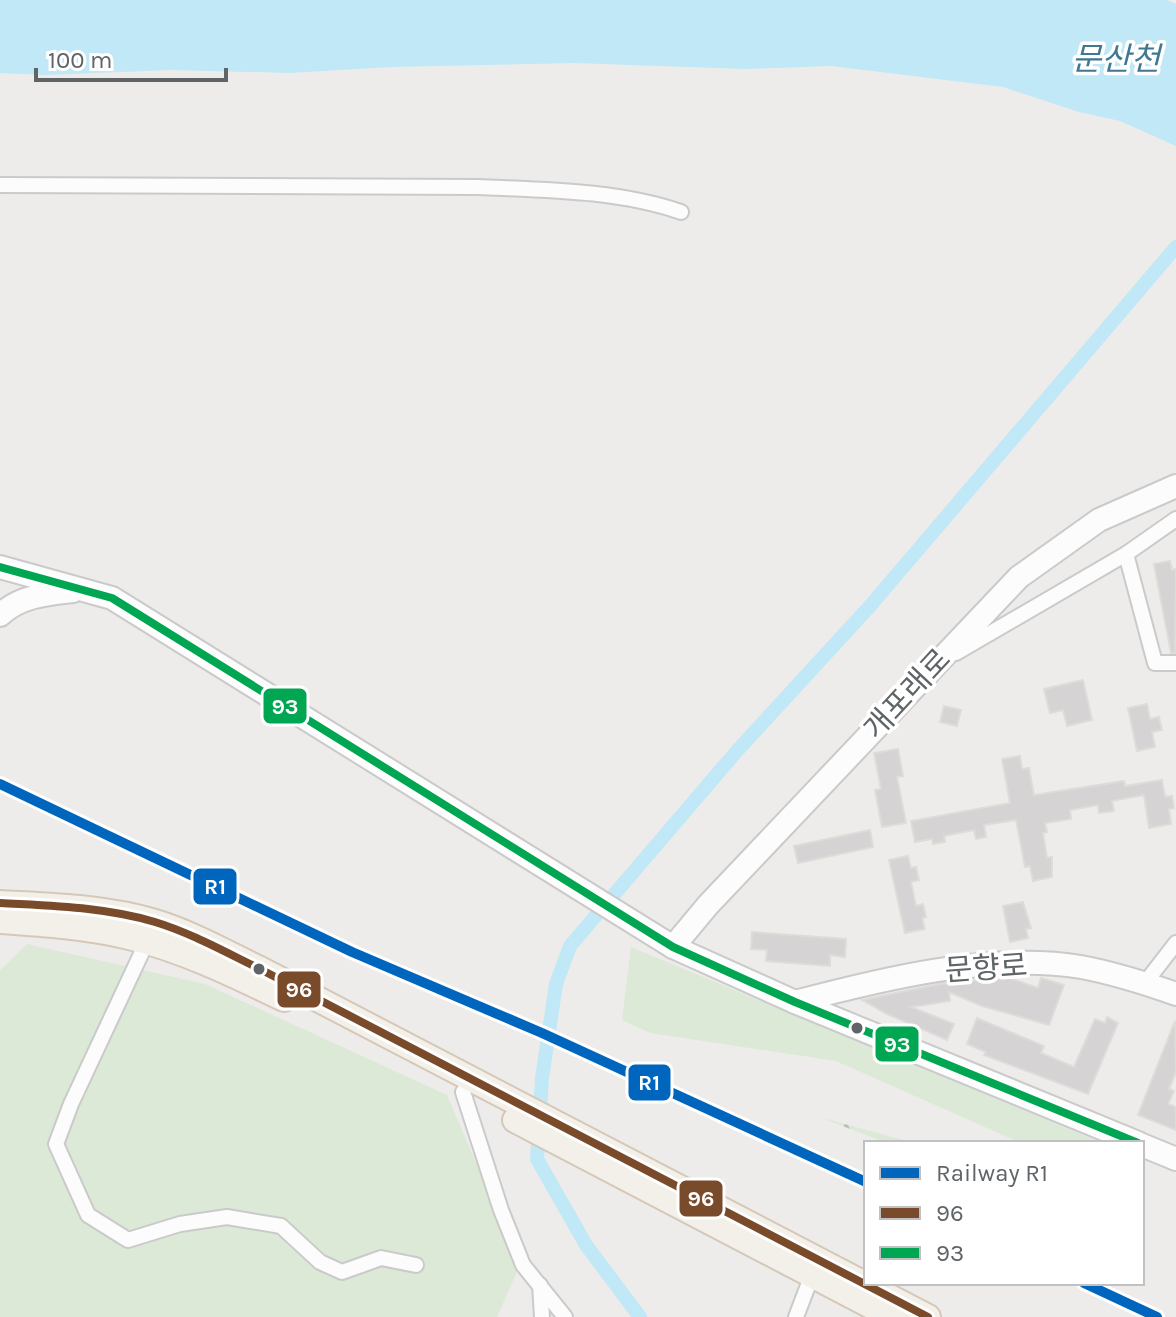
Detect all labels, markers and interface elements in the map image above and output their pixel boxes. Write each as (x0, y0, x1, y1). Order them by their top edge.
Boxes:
scale bar (36, 32, 226, 82)
water label: 문산천 (1072, 41, 1164, 78)
text: 100 m (48, 46, 113, 74)
street label: 개포래로 (856, 641, 958, 747)
line badge: 93 (262, 687, 308, 725)
text: 93 (271, 694, 299, 720)
line badge: R1 (192, 867, 238, 906)
text: R1 (204, 874, 226, 900)
street label: 문향로 (943, 947, 1029, 989)
unlabelled marker (251, 961, 267, 977)
line badge: 96 (276, 970, 322, 1009)
text: 96 (286, 977, 312, 1003)
unlabelled marker (849, 1020, 865, 1036)
line badge: 93 (874, 1025, 920, 1063)
text: 93 (883, 1032, 911, 1058)
line badge: R1 (627, 1063, 672, 1102)
text: R1 (638, 1070, 660, 1096)
legend (864, 1141, 1144, 1285)
text: Railway R1 (936, 1159, 1048, 1187)
line badge: 96 (678, 1179, 724, 1218)
text: 96 (688, 1186, 714, 1212)
text: 96 (936, 1199, 964, 1227)
text: 93 (936, 1239, 964, 1267)

